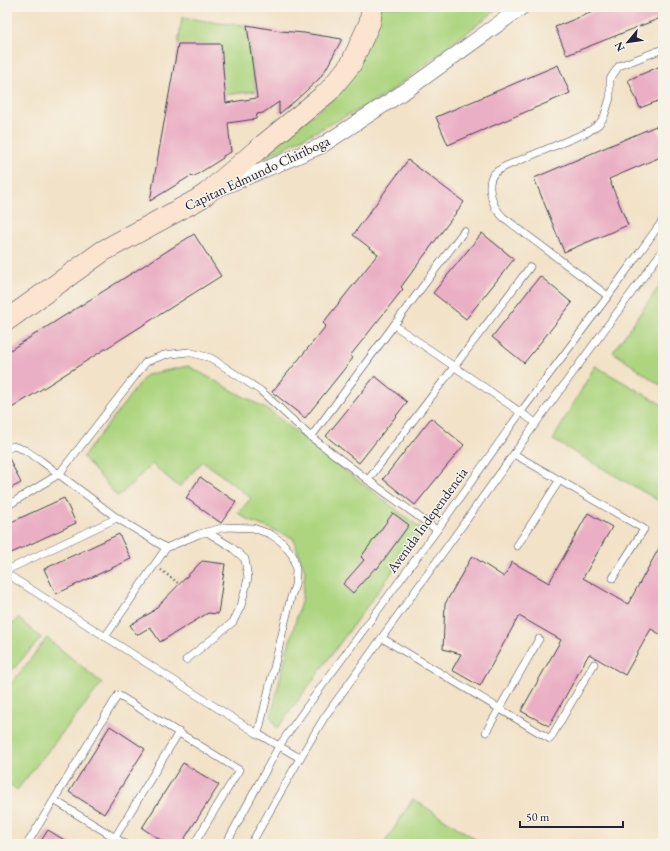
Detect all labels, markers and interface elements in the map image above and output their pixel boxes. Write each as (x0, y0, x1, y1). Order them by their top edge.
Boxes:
north arrow (608, 22, 648, 62)
text: N (611, 39, 628, 54)
street label: Capitan Edmundo Chiriboga (182, 131, 333, 215)
street label: Avenida Independencia (382, 464, 471, 577)
scale bar (520, 803, 623, 829)
text: 50 m (526, 809, 550, 825)

